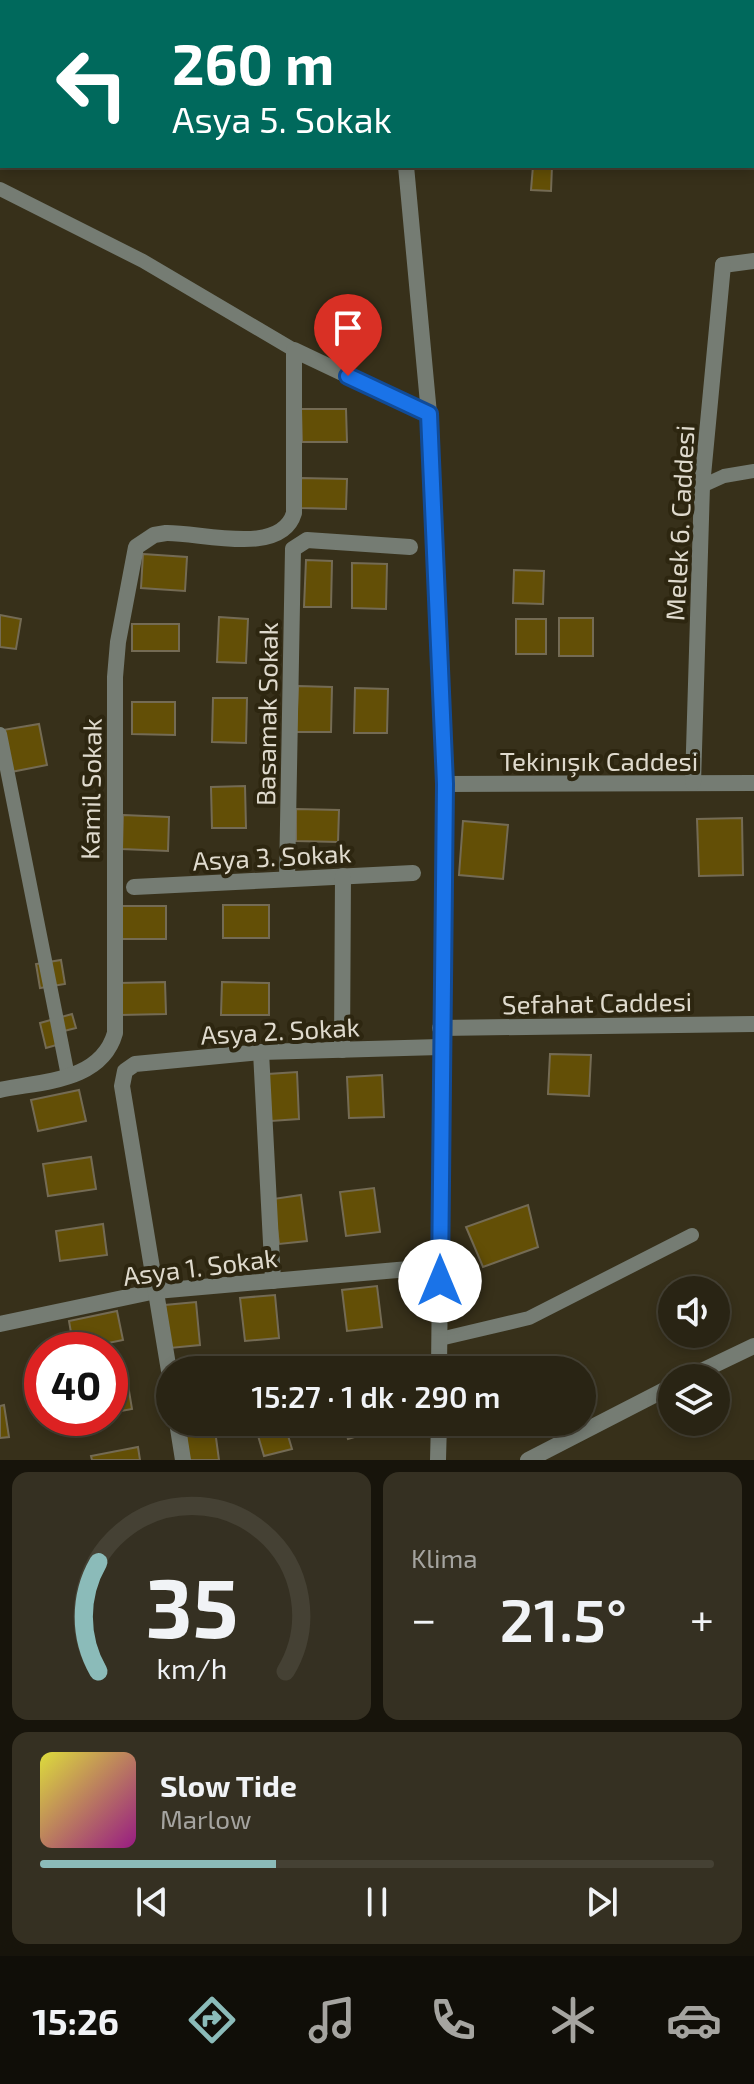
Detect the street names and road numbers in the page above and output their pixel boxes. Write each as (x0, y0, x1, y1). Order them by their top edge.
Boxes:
street label: Melek 6. Caddesi (658, 424, 700, 622)
street label: Basamak Sokak (249, 622, 283, 806)
street label: Kamil Sokak (73, 718, 107, 860)
street label: Tekinışık Caddesi (500, 745, 698, 778)
street label: Asya 3. Sokak (192, 836, 352, 876)
street label: Sefahat Caddesi (502, 985, 692, 1019)
street label: Asya 2. Sokak (200, 1010, 360, 1050)
street label: Asya 1. Sokak (121, 1241, 279, 1291)

